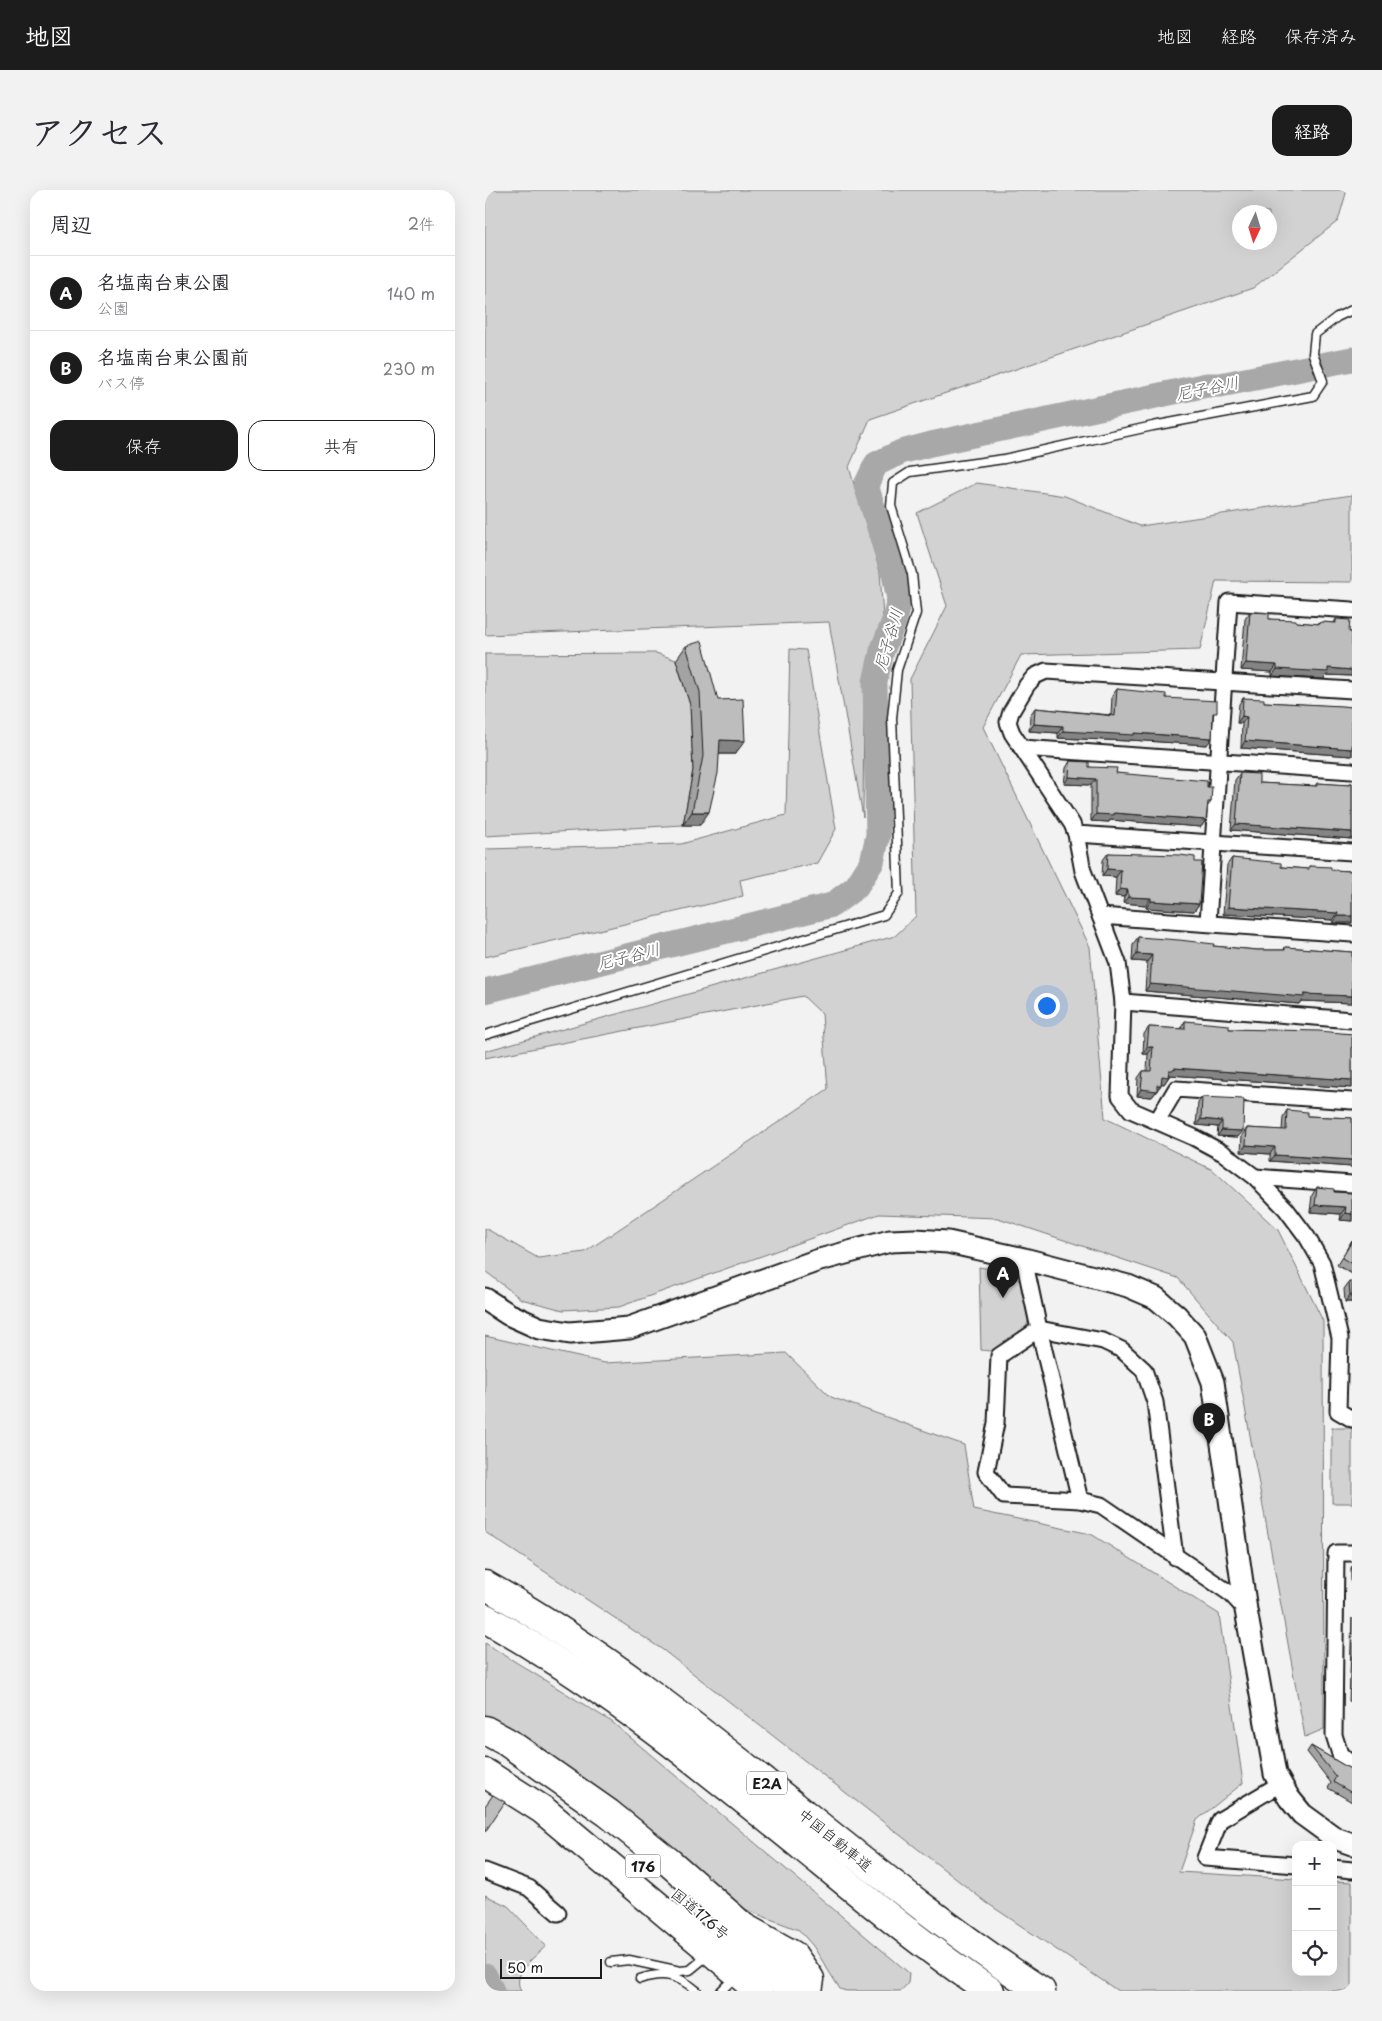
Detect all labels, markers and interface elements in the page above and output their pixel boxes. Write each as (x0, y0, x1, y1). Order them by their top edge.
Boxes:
text: 地図 (25, 17, 73, 53)
text: 地図 (1157, 22, 1193, 49)
text: 経路 (1221, 22, 1257, 49)
text: 保存済み (1285, 22, 1357, 49)
text: アクセス (30, 104, 168, 157)
button: 経路 (1272, 105, 1352, 156)
north arrow (1232, 205, 1277, 250)
text: 周辺 (50, 207, 92, 239)
text: 2件 (408, 211, 435, 235)
text: 名塩南台東公園 (97, 267, 230, 295)
text: A (60, 281, 72, 305)
text: 140 m (387, 281, 435, 305)
text: 公園 (97, 295, 129, 319)
text: 名塩南台東公園前 (97, 342, 249, 370)
text: B (61, 356, 71, 380)
text: 230 m (383, 356, 435, 380)
water label: 尼子谷川 (1173, 369, 1241, 405)
text: バス停 (97, 370, 145, 394)
button: 保存 (50, 420, 238, 471)
button: 共有 (248, 420, 435, 471)
water label: 尼子谷川 (867, 605, 907, 673)
water label: 尼子谷川 (594, 936, 662, 974)
your location (1034, 993, 1060, 1019)
pin: A (987, 1257, 1019, 1298)
pin: B (1193, 1403, 1225, 1444)
road number: E2A (747, 1772, 787, 1795)
street label: 中国自動車道 (794, 1802, 878, 1876)
map controls (1292, 1841, 1337, 1976)
button: + (1292, 1841, 1337, 1886)
road number: 176 (625, 1854, 661, 1878)
street label: 国道176号 (667, 1882, 735, 1944)
button: − (1292, 1886, 1337, 1931)
button: locate (1292, 1931, 1337, 1976)
scale bar (500, 1956, 603, 1979)
text: 50 m (507, 1957, 543, 1978)

